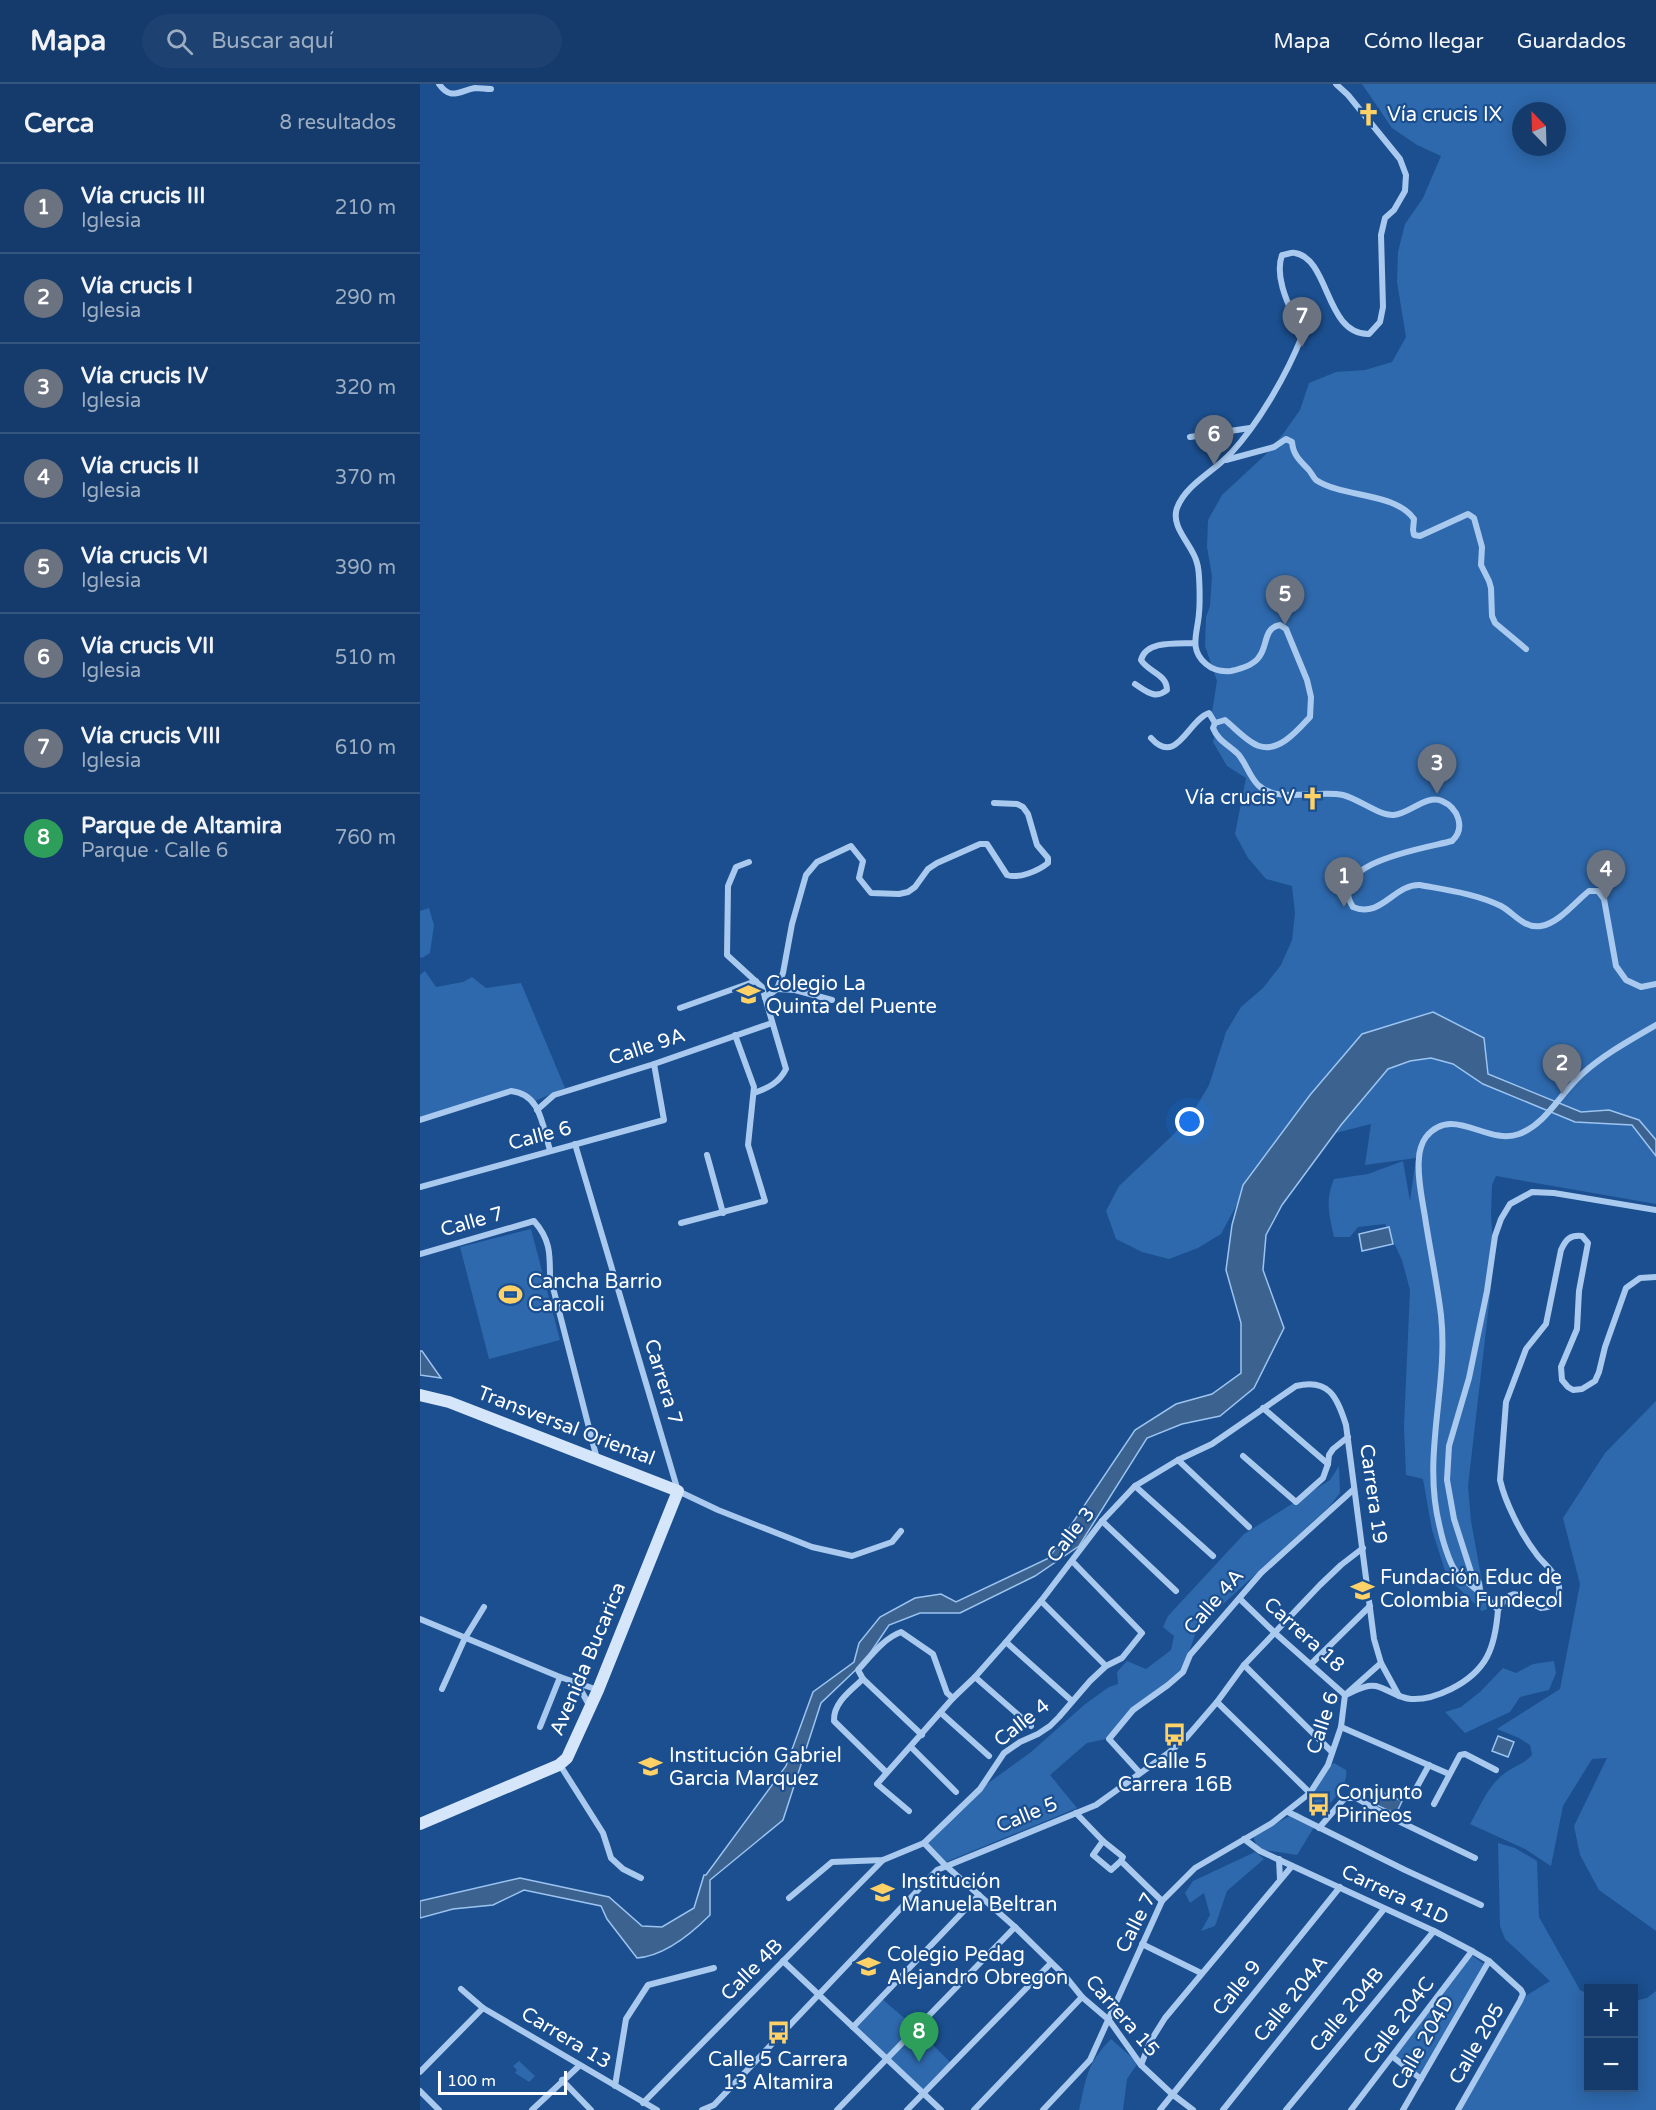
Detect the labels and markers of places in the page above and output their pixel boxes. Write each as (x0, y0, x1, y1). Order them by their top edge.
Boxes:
church icon: Vía crucis IX (1356, 102, 1382, 128)
place label: Vía crucis IX (1387, 103, 1502, 127)
pin: 7 (1282, 298, 1322, 347)
pin: 6 (1194, 416, 1234, 465)
pin: 5 (1266, 576, 1304, 625)
pin: 3 (1418, 744, 1456, 794)
church icon: Vía crucis V (1300, 785, 1326, 811)
place label: Vía crucis V (1185, 786, 1295, 810)
pin: 4 (1586, 850, 1626, 900)
pin: 1 (1324, 858, 1364, 907)
place label: Colegio La Quinta del Puente (766, 972, 937, 1019)
school or university icon: Colegio La Quinta del Puente (735, 982, 761, 1008)
pin: 2 (1542, 1044, 1582, 1094)
place label: Cancha Barrio Caracoli (528, 1270, 662, 1317)
sports icon: Cancha Barrio Caracoli (497, 1281, 523, 1307)
place label: Fundación Educ de Colombia Fundecol (1380, 1566, 1563, 1613)
school or university icon: Fundación Educ de Colombia Fundecol (1349, 1577, 1375, 1603)
bus stop icon: Calle 5 Carrera 16B (1162, 1722, 1188, 1748)
place label: Institución Gabriel Garcia Marquez (669, 1744, 842, 1791)
place label: Calle 5 Carrera 16B (1118, 1750, 1232, 1797)
school or university icon: Institución Gabriel Garcia Marquez (638, 1754, 664, 1780)
place label: Conjunto Pirineos (1336, 1781, 1423, 1828)
bus stop icon: Conjunto Pirineos (1305, 1792, 1331, 1818)
place label: Institución Manuela Beltran (901, 1870, 1057, 1917)
school or university icon: Institución Manuela Beltran (870, 1880, 896, 1906)
place label: Colegio Pedag Alejandro Obregon (887, 1943, 1068, 1990)
school or university icon: Colegio Pedag Alejandro Obregon (856, 1954, 882, 1980)
pin: 8 (900, 2012, 938, 2062)
bus stop icon: Calle 5 Carrera 13 Altamira (765, 2019, 791, 2045)
place label: Calle 5 Carrera 13 Altamira (708, 2048, 848, 2095)

